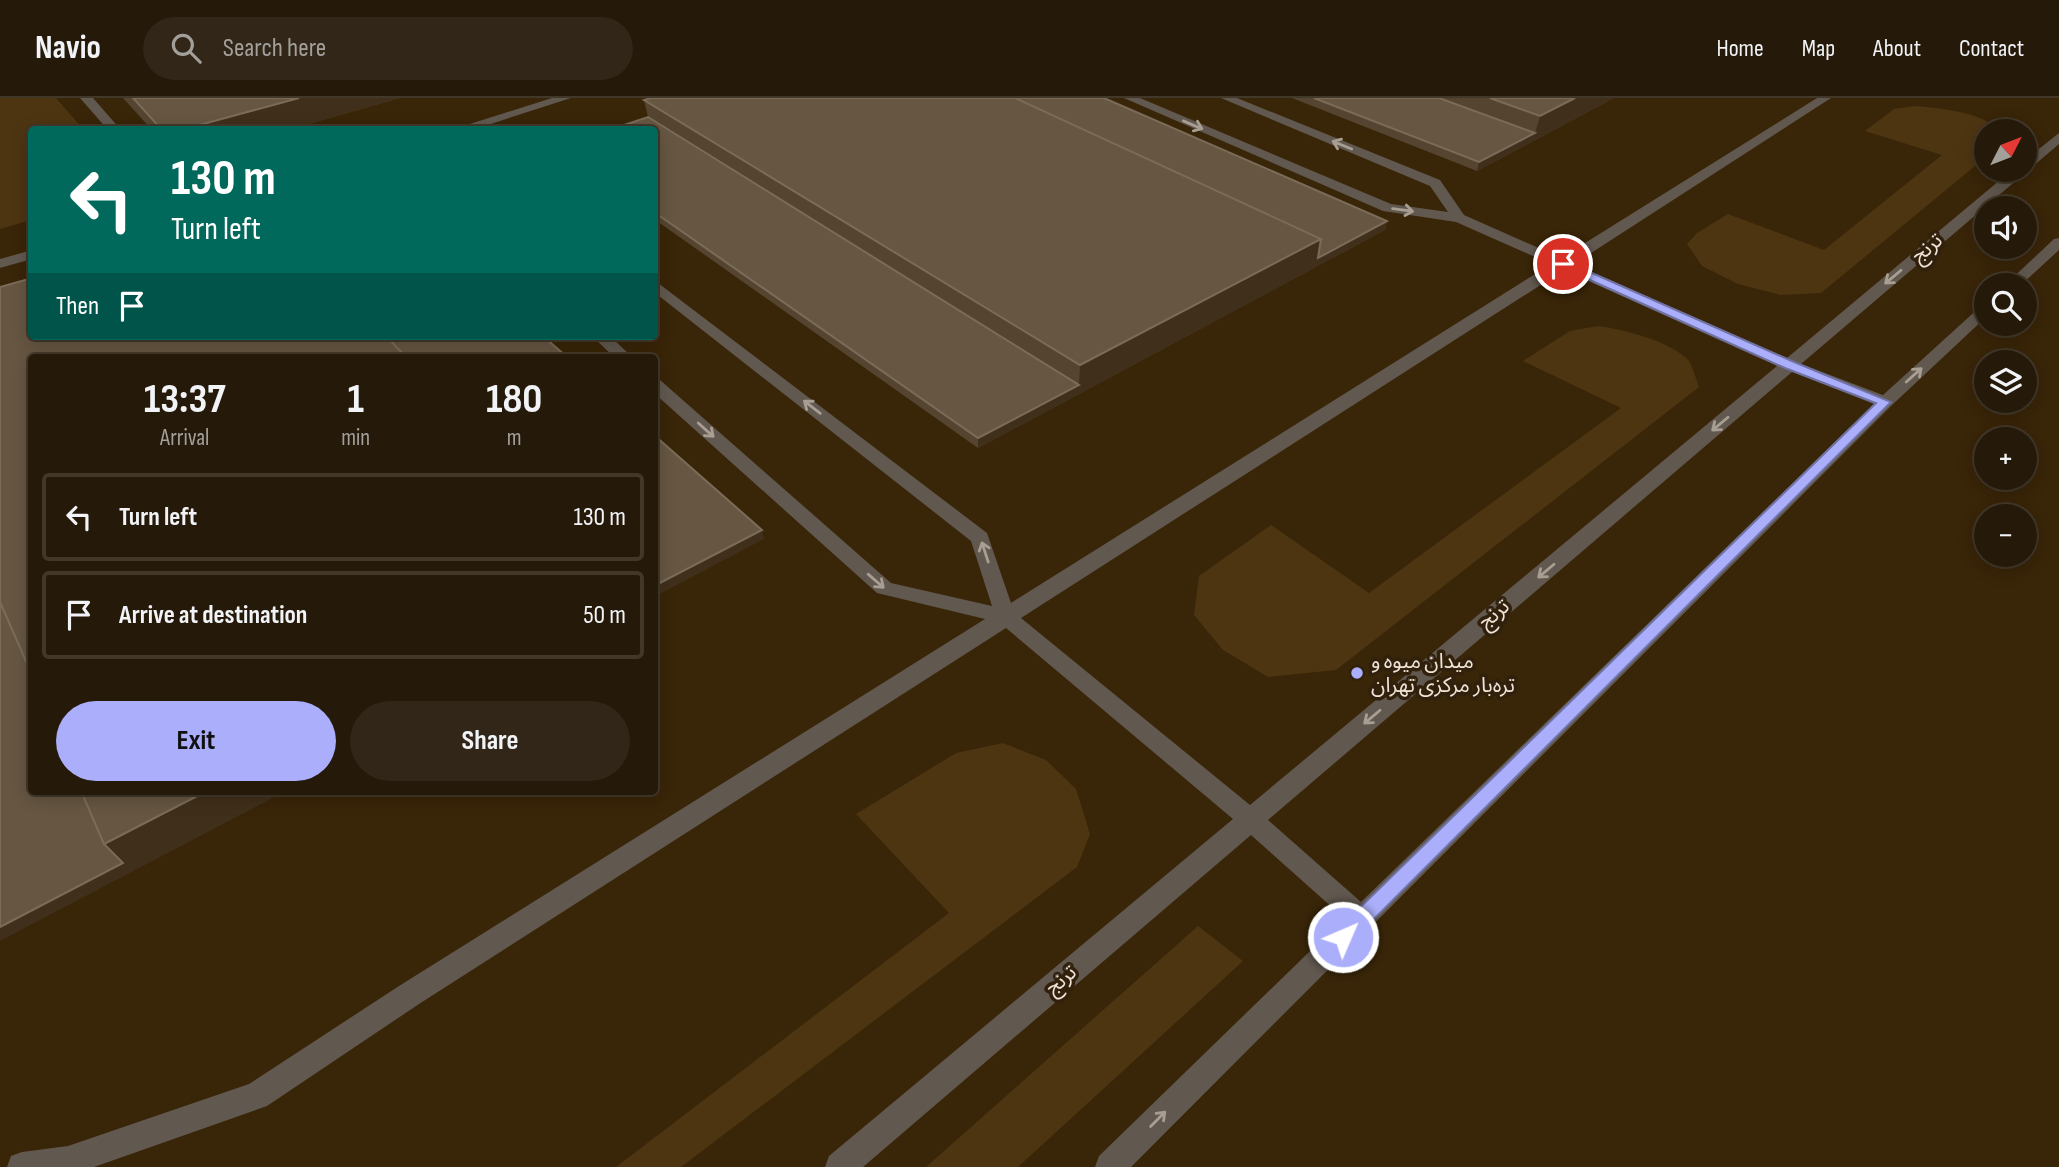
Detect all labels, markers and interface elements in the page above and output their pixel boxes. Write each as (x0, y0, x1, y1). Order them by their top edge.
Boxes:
search box (143, 17, 633, 80)
text: Navio (35, 28, 101, 68)
icon: search (167, 29, 205, 67)
text: Search here (223, 33, 326, 64)
text: Home (1716, 34, 1764, 63)
text: Map (1802, 34, 1835, 63)
text: About (1873, 34, 1921, 63)
text: Contact (1959, 34, 2024, 63)
one-way arrow (1182, 119, 1203, 132)
north arrow (1974, 119, 2037, 182)
map controls (1974, 119, 2037, 567)
one-way arrow (1332, 138, 1354, 151)
text: 130 m (171, 150, 276, 209)
icon: left (56, 154, 147, 245)
button: sound (1974, 196, 2037, 259)
one-way arrow (1391, 204, 1414, 217)
text: Turn left (171, 210, 261, 249)
street label: ترنج (1906, 228, 1949, 270)
pin (1533, 234, 1593, 294)
icon: arrive (1544, 245, 1582, 283)
one-way arrow (1885, 269, 1903, 285)
button: search (1974, 273, 2037, 336)
icon: arrive (113, 287, 151, 325)
text: Then (56, 291, 99, 322)
button: layers (1974, 350, 2037, 413)
one-way arrow (1905, 367, 1923, 383)
text: 13:37 (144, 374, 226, 425)
text: 1 (347, 374, 364, 425)
text: 180 (486, 374, 542, 425)
one-way arrow (803, 400, 822, 415)
one-way arrow (1711, 416, 1729, 432)
one-way arrow (696, 422, 714, 438)
text: Arrival (160, 424, 209, 452)
text: min (341, 424, 370, 452)
text: m (507, 424, 521, 452)
button: + (1974, 427, 2037, 490)
icon: left (60, 498, 98, 536)
text: Turn left (119, 502, 197, 533)
text: 130 m (574, 502, 626, 533)
button: − (1974, 504, 2037, 567)
one-way arrow (977, 541, 990, 563)
one-way arrow (1537, 563, 1555, 578)
one-way arrow (867, 573, 885, 589)
street label: ترنج (1473, 594, 1516, 636)
icon: arrive (60, 596, 98, 634)
text: Arrive at destination (119, 600, 307, 631)
text: 50 m (583, 600, 626, 631)
place label: میدان میوه و تره‌بار مرکزی تهران (1371, 649, 1515, 698)
marker: میدان میوه و تره‌بار مرکزی تهران (1349, 665, 1365, 681)
button: Exit (56, 701, 336, 781)
button: Share (350, 701, 630, 781)
one-way arrow (1363, 709, 1381, 725)
position arrow (1306, 900, 1380, 974)
street label: ترنج (1040, 960, 1083, 1002)
one-way arrow (1150, 1111, 1167, 1128)

